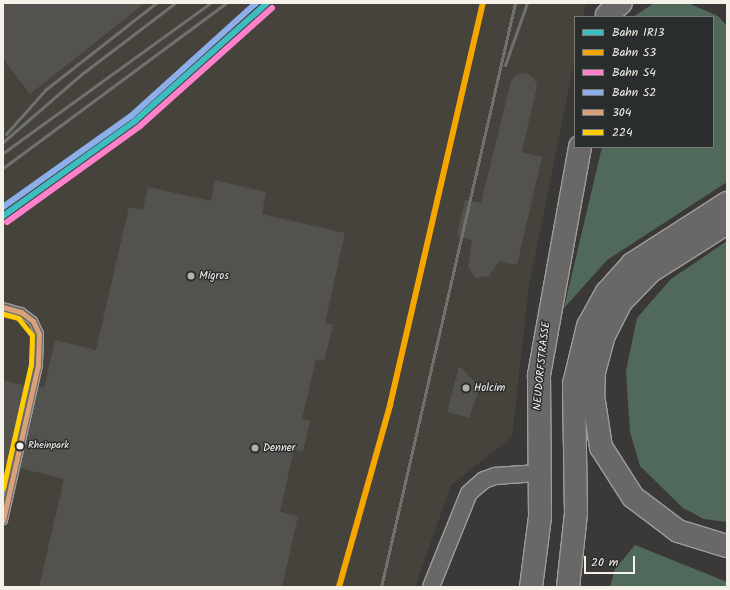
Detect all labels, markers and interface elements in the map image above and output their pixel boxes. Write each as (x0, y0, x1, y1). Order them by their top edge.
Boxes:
legend (574, 16, 714, 148)
text: Bahn IR13 (612, 23, 664, 42)
text: Bahn S3 (612, 43, 656, 62)
text: Bahn S4 (612, 63, 656, 82)
text: Bahn S2 (612, 83, 656, 102)
text: 304 (612, 103, 631, 122)
text: 224 (612, 123, 633, 142)
place label: Migros (199, 269, 229, 283)
marker: Migros (186, 271, 196, 281)
street label: NEUDORFSTRASSE (531, 321, 553, 411)
place label: Holcim (474, 381, 505, 395)
marker: Holcim (461, 383, 471, 393)
place label: Rheinpark (28, 440, 69, 452)
marker: Rheinpark (15, 441, 25, 451)
place label: Denner (263, 441, 295, 455)
marker: Denner (250, 443, 260, 453)
scale bar (586, 548, 637, 574)
text: 20 m (591, 553, 618, 572)

